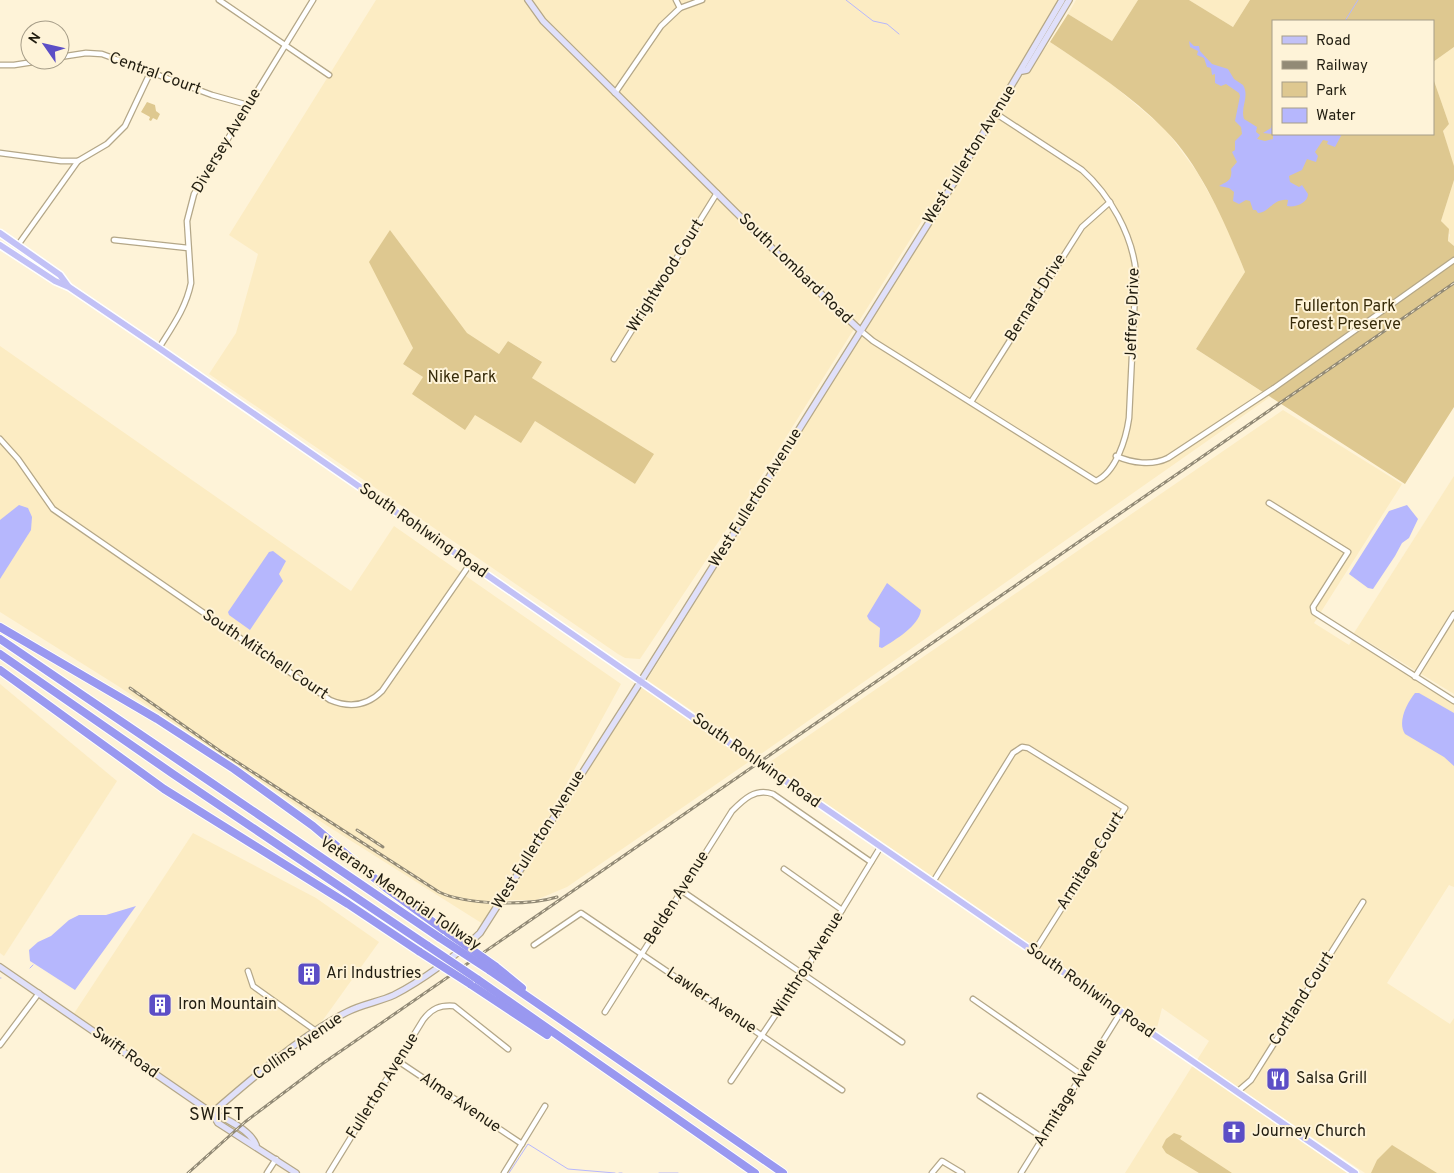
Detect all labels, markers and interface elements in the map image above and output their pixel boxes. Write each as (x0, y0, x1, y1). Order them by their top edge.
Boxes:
north arrow (20, 20, 70, 70)
legend (1272, 20, 1434, 135)
text: N (26, 30, 45, 47)
text: Road (1316, 32, 1351, 51)
street label: Central Court (106, 48, 204, 100)
text: Railway (1316, 57, 1368, 76)
street label: West Fullerton Avenue (919, 82, 1021, 228)
text: Park (1316, 82, 1347, 101)
street label: Diversey Avenue (188, 85, 266, 197)
text: Water (1316, 107, 1356, 126)
street label: South Lombard Road (734, 210, 856, 328)
street label: Wrightwood Court (623, 216, 709, 336)
street label: Bernard Drive (1001, 250, 1071, 346)
street label: Jeffrey Drive (1121, 267, 1145, 361)
park label: Fullerton Park Forest Preserve (1289, 297, 1401, 335)
park label: Nike Park (428, 368, 496, 388)
street label: West Fullerton Avenue (705, 425, 807, 571)
street label: South Rohlwing Road (355, 479, 491, 583)
street label: South Mitchell Court (198, 605, 332, 705)
street label: South Rohlwing Road (688, 709, 824, 813)
street label: West Fullerton Avenue (488, 767, 590, 913)
street label: Armitage Court (1053, 808, 1129, 914)
street label: Veterans Memorial Tollway (315, 832, 485, 956)
street label: Belden Avenue (640, 847, 714, 949)
street label: Winthrop Avenue (767, 908, 849, 1022)
street label: South Rohlwing Road (1022, 939, 1158, 1043)
street label: Cortland Court (1265, 948, 1339, 1050)
building icon: Ari Industries (296, 961, 322, 987)
place label: Ari Industries (326, 964, 422, 984)
street label: Lawler Avenue (662, 964, 760, 1038)
building icon: Iron Mountain (147, 992, 173, 1018)
place label: Iron Mountain (178, 995, 277, 1015)
street label: Collins Avenue (249, 1009, 347, 1085)
street label: Swift Road (88, 1023, 162, 1083)
street label: Fullerton Avenue (342, 1029, 424, 1143)
street label: Armitage Avenue (1030, 1035, 1112, 1151)
restaurant icon: Salsa Grill (1265, 1066, 1291, 1092)
street label: Alma Avenue (416, 1069, 504, 1137)
place label: Salsa Grill (1296, 1069, 1367, 1089)
district label: SWIFT (189, 1104, 245, 1127)
church icon: Journey Church (1221, 1119, 1247, 1145)
place label: Journey Church (1252, 1122, 1366, 1142)

